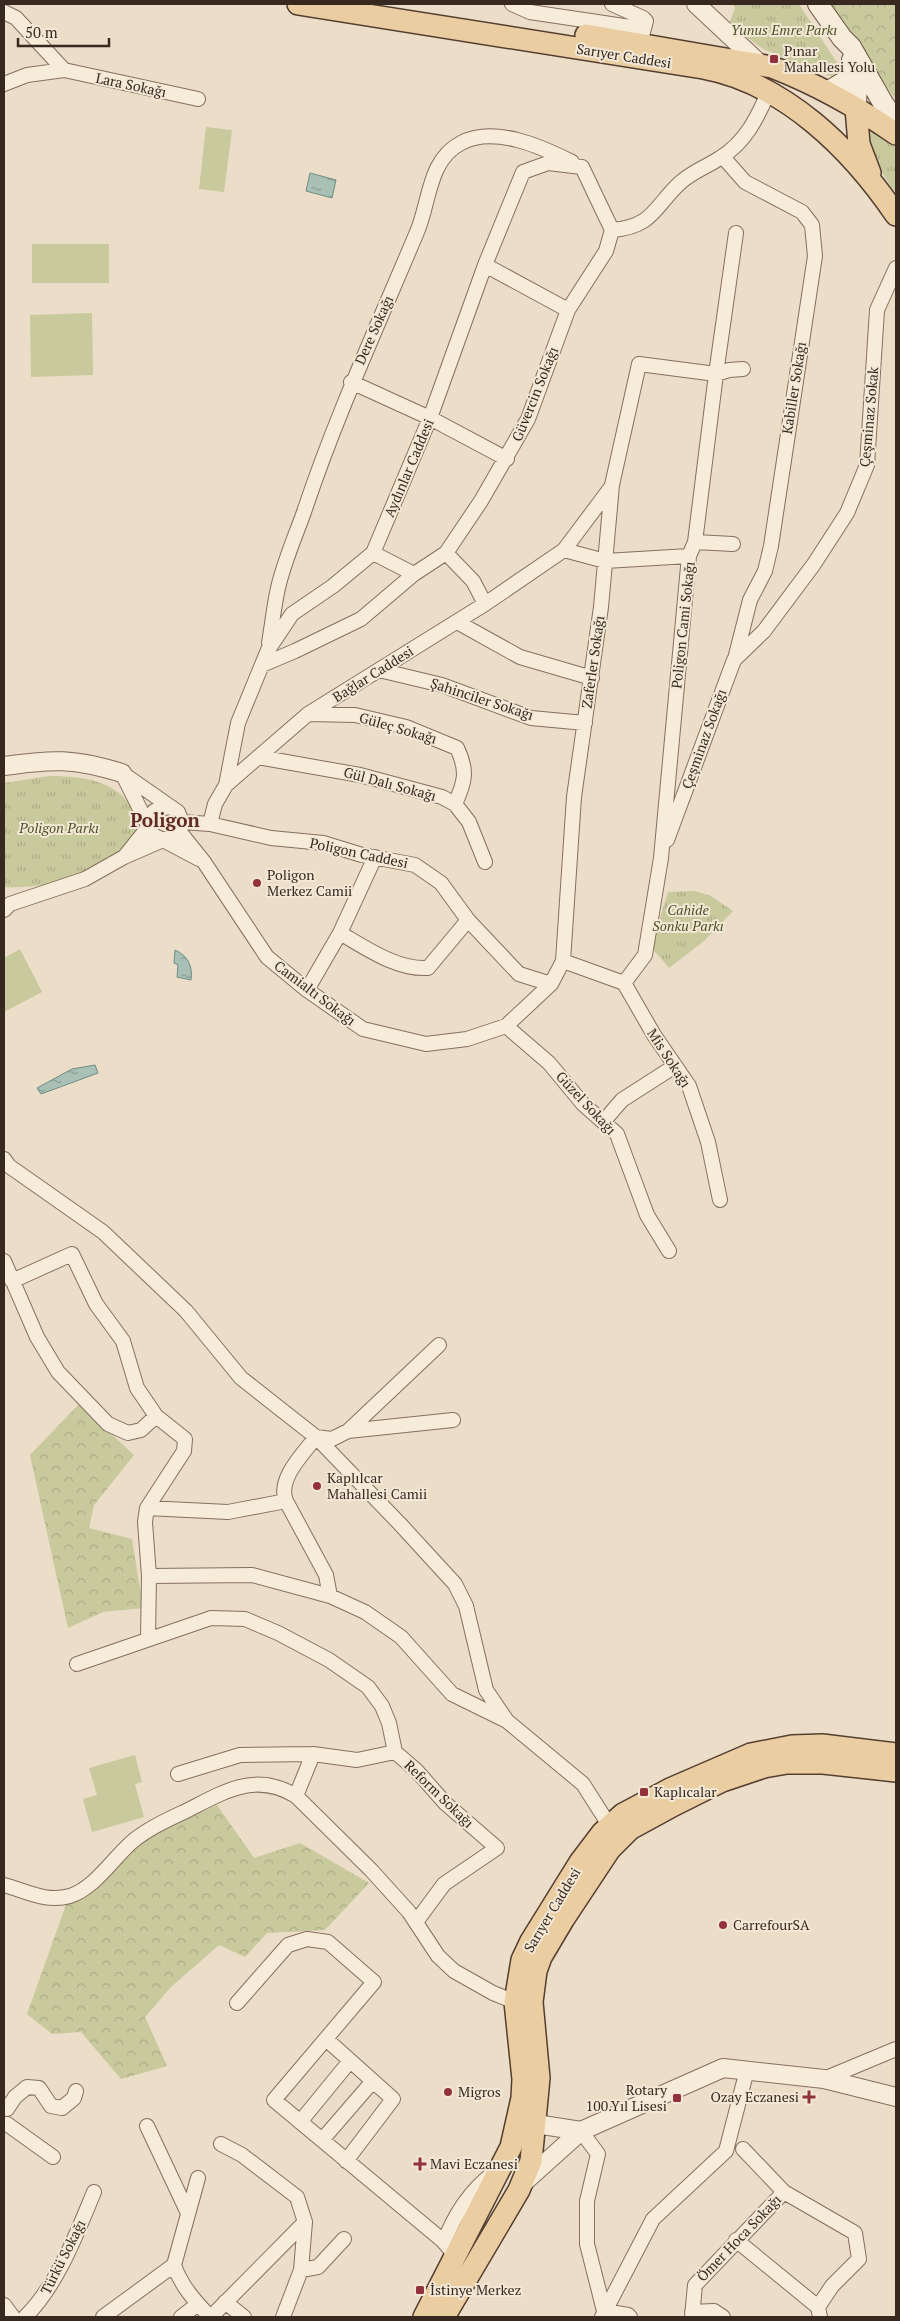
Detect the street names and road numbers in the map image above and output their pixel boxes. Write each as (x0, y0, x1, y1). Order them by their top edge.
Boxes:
street label: Sarıyer Caddesi (575, 39, 673, 72)
street label: Lara Sokağı (94, 68, 168, 101)
street label: Dere Sokağı (350, 292, 397, 367)
street label: Kabiller Sokağı (777, 340, 810, 435)
street label: Güvercin Sokağı (507, 344, 562, 444)
street label: Çeşminaz Sokak (855, 365, 882, 468)
street label: Aydınlar Caddesi (379, 416, 438, 520)
street label: Poligon Cami Sokağı (666, 560, 699, 690)
street label: Zaferler Sokağı (577, 614, 608, 710)
street label: Bağlar Caddesi (329, 641, 417, 706)
street label: Şahinciler Sokağı (428, 673, 536, 724)
street label: Çeşminaz Sokağı (677, 686, 730, 791)
street label: Güleç Sokağı (357, 707, 439, 748)
street label: Gül Dalı Sokağı (342, 762, 439, 805)
street label: Poligon Caddesi (308, 833, 410, 872)
street label: Camialtı Sokağı (271, 956, 360, 1030)
street label: Mis Sokağı (643, 1024, 696, 1091)
street label: Güzel Sokağı (552, 1067, 621, 1138)
street label: Reform Sokağı (400, 1756, 478, 1832)
street label: Sarıyer Caddesi (519, 1864, 584, 1956)
street label: Ömer Hoca Sokağı (692, 2190, 785, 2285)
street label: Türkü Sokağı (36, 2216, 89, 2297)

